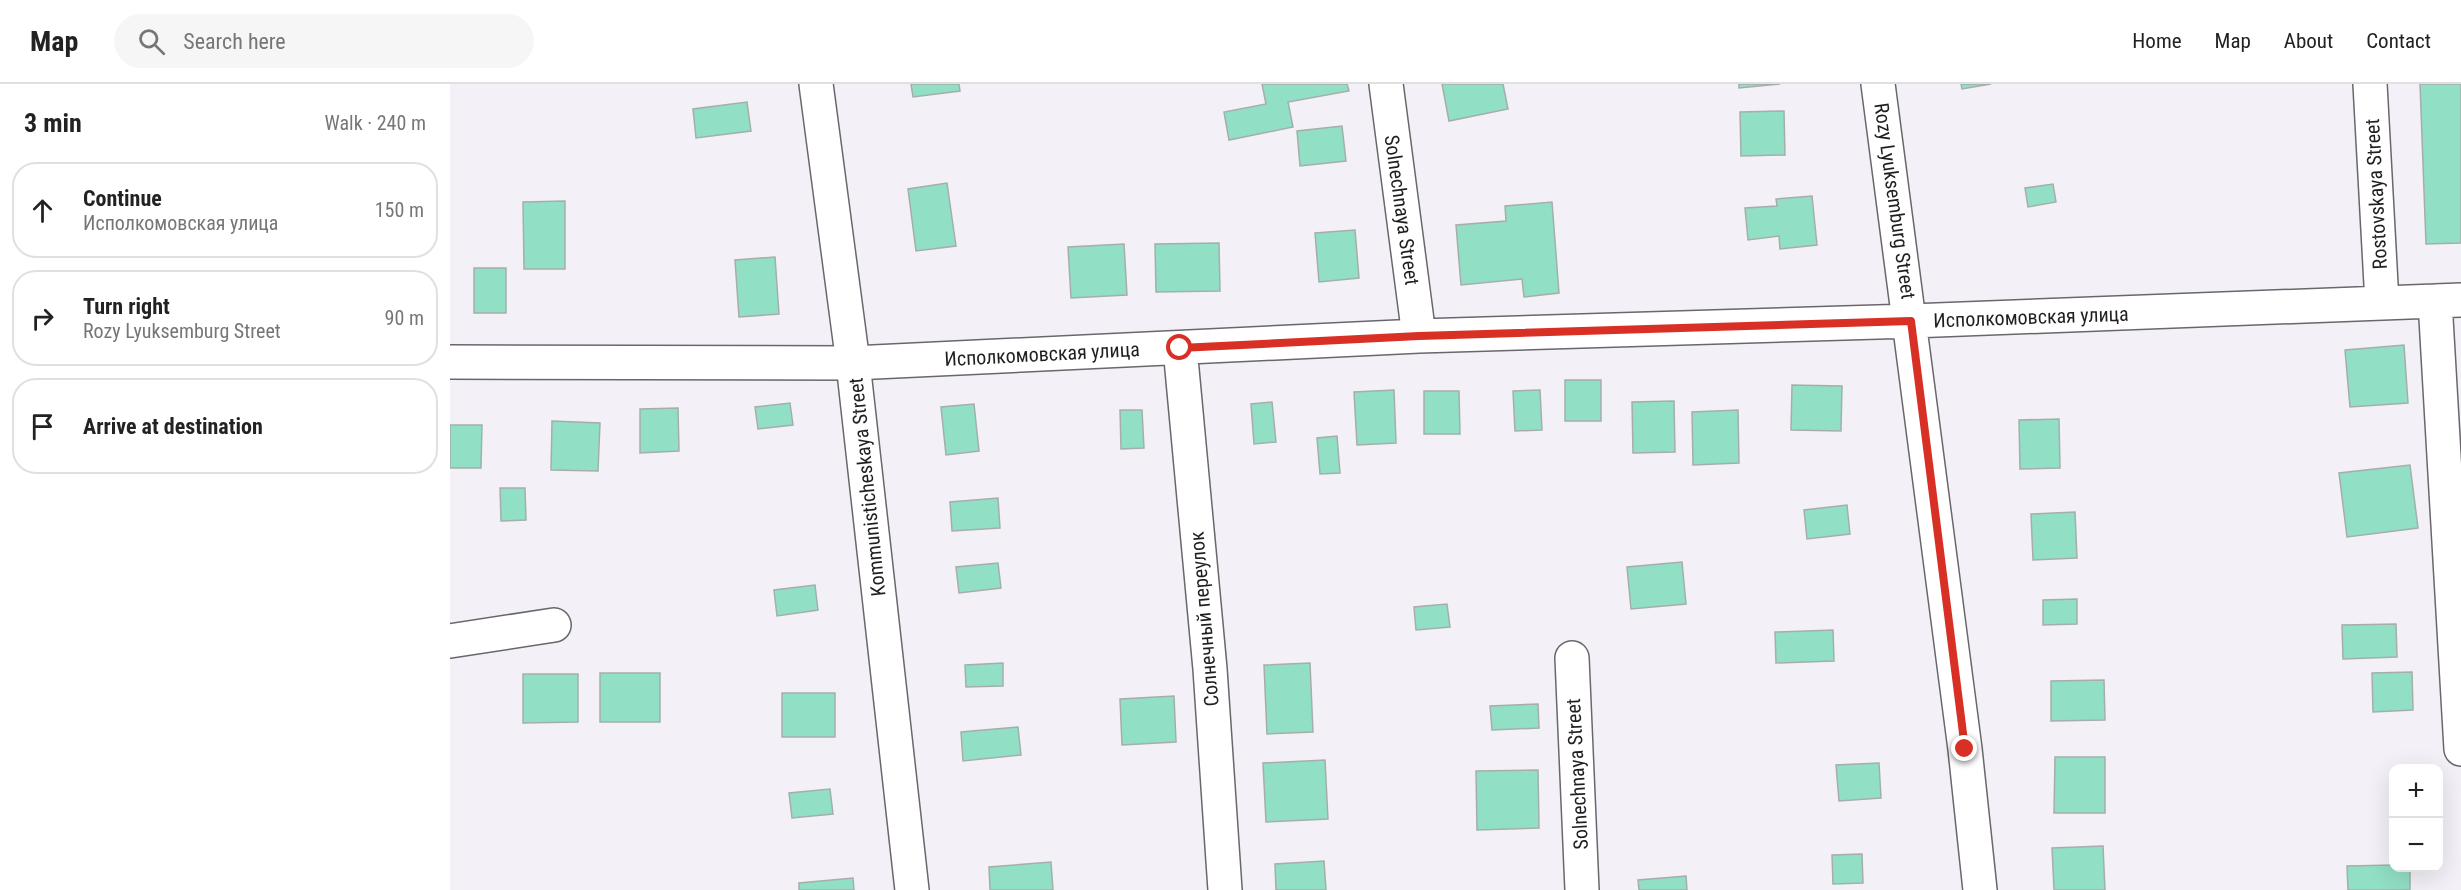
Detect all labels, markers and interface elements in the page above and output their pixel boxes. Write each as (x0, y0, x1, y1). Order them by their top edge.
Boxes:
search box (114, 14, 534, 68)
text: Map (30, 25, 78, 58)
icon: search (135, 25, 168, 58)
text: Search here (183, 29, 286, 54)
text: Home (2132, 29, 2182, 53)
text: Map (2215, 29, 2251, 53)
text: About (2284, 29, 2333, 53)
text: Contact (2366, 29, 2431, 53)
street label: Rozy Lyuksemburg Street (1869, 101, 1921, 301)
text: 3 min (24, 108, 82, 138)
text: Walk · 240 m (325, 111, 426, 135)
street label: Rostovskaya Street (2360, 118, 2392, 270)
street label: Solnechnaya Street (1380, 133, 1424, 287)
text: Continue (83, 186, 162, 211)
icon: ahead (26, 194, 59, 227)
text: 150 m (375, 198, 424, 222)
text: Исполкомовская улица (83, 211, 278, 235)
text: Turn right (83, 294, 170, 319)
icon: right (26, 302, 59, 335)
street label: Исполкомовская улица (1933, 302, 2129, 332)
text: 90 m (385, 306, 424, 330)
text: Rozy Lyuksemburg Street (83, 319, 281, 343)
route start (1166, 334, 1192, 360)
street label: Исполкомовская улица (944, 337, 1140, 371)
street label: Kommunisticheskaya Street (844, 377, 890, 597)
icon: arrive (26, 410, 59, 443)
text: Arrive at destination (83, 414, 263, 439)
street label: Солнечный переулок (1184, 530, 1224, 708)
street label: Solnechnaya Street (1561, 698, 1593, 850)
route end (1951, 735, 1977, 761)
map controls (2389, 764, 2443, 872)
button: + (2389, 764, 2443, 818)
button: − (2389, 818, 2443, 872)

